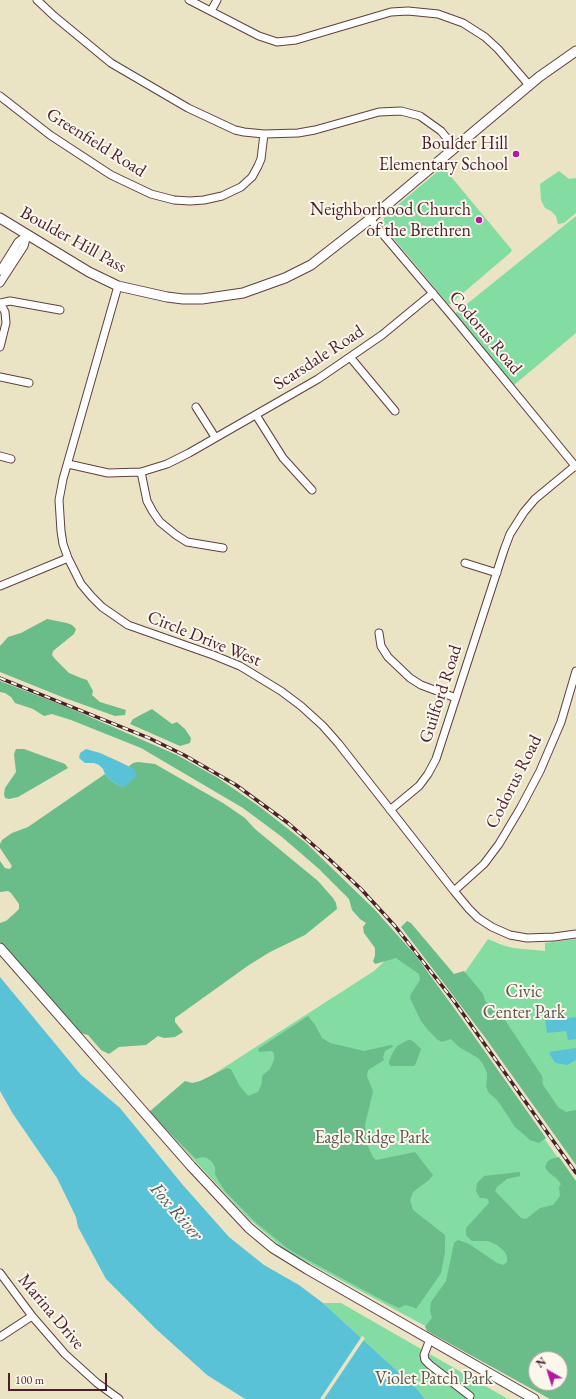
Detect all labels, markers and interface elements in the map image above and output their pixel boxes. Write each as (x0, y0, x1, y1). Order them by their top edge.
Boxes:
street label: Greenfield Road (42, 104, 150, 182)
place label: Boulder Hill Elementary School (379, 133, 508, 176)
marker: Boulder Hill Elementary School (511, 149, 521, 159)
place label: Neighborhood Church of the Brethren (310, 199, 471, 242)
street label: Boulder Hill Pass (16, 202, 130, 278)
marker: Neighborhood Church of the Brethren (474, 215, 484, 225)
street label: Codorus Road (444, 287, 526, 379)
street label: Scarsdale Road (270, 321, 368, 395)
street label: Circle Drive West (144, 606, 264, 672)
street label: Guilford Road (415, 642, 467, 746)
street label: Codorus Road (481, 732, 547, 832)
park label: Civic Center Park (483, 981, 565, 1024)
park label: Eagle Ridge Park (314, 1127, 430, 1149)
water label: Fox River (145, 1178, 207, 1246)
street label: Marina Drive (13, 1270, 89, 1354)
north arrow (528, 1351, 568, 1391)
text: N (533, 1354, 549, 1371)
scale bar (10, 1365, 109, 1391)
park label: Violet Patch Park (375, 1368, 493, 1390)
text: 100 m (15, 1372, 44, 1388)

